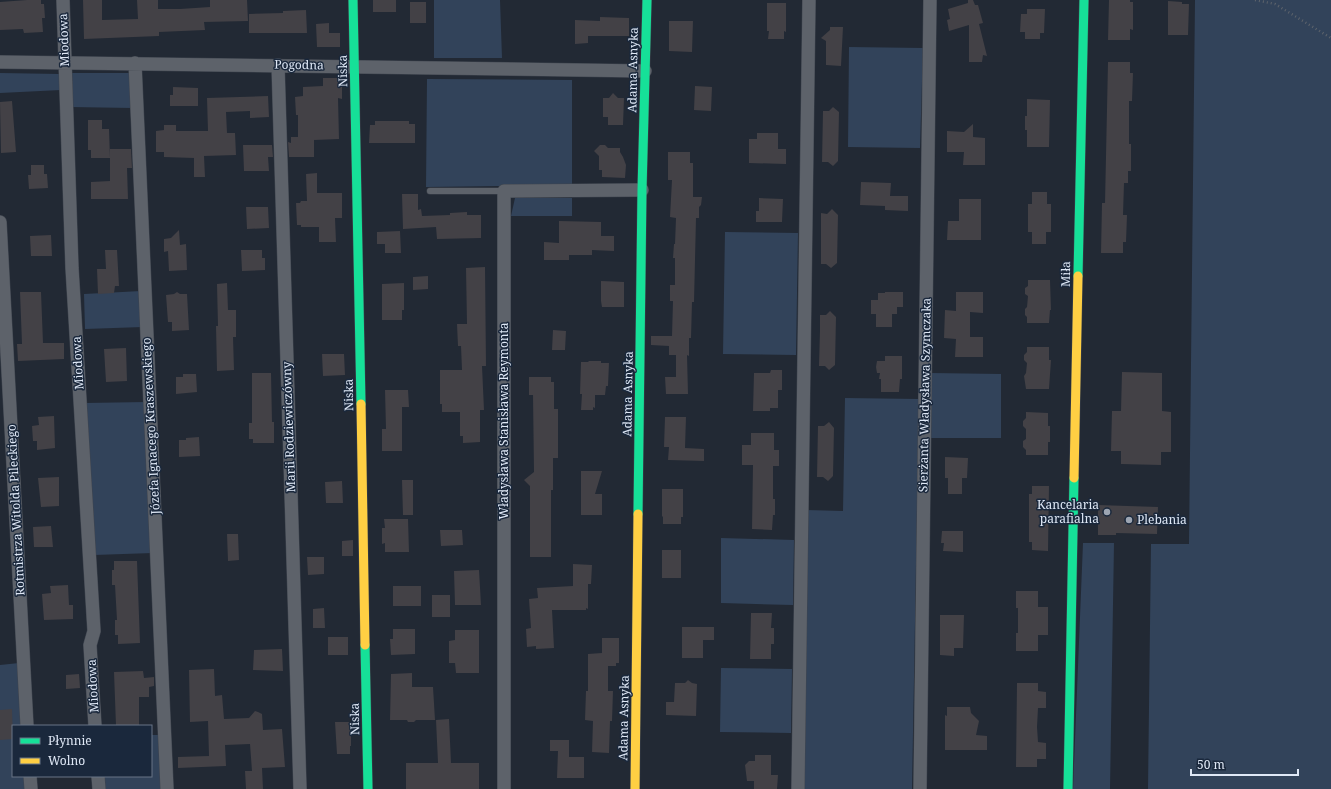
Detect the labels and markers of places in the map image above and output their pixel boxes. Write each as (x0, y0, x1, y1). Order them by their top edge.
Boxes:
place label: Kancelaria parafialna (1037, 496, 1099, 527)
marker: Kancelaria parafialna (1102, 507, 1112, 517)
place label: Plebania (1137, 511, 1187, 528)
marker: Plebania (1124, 515, 1134, 525)

